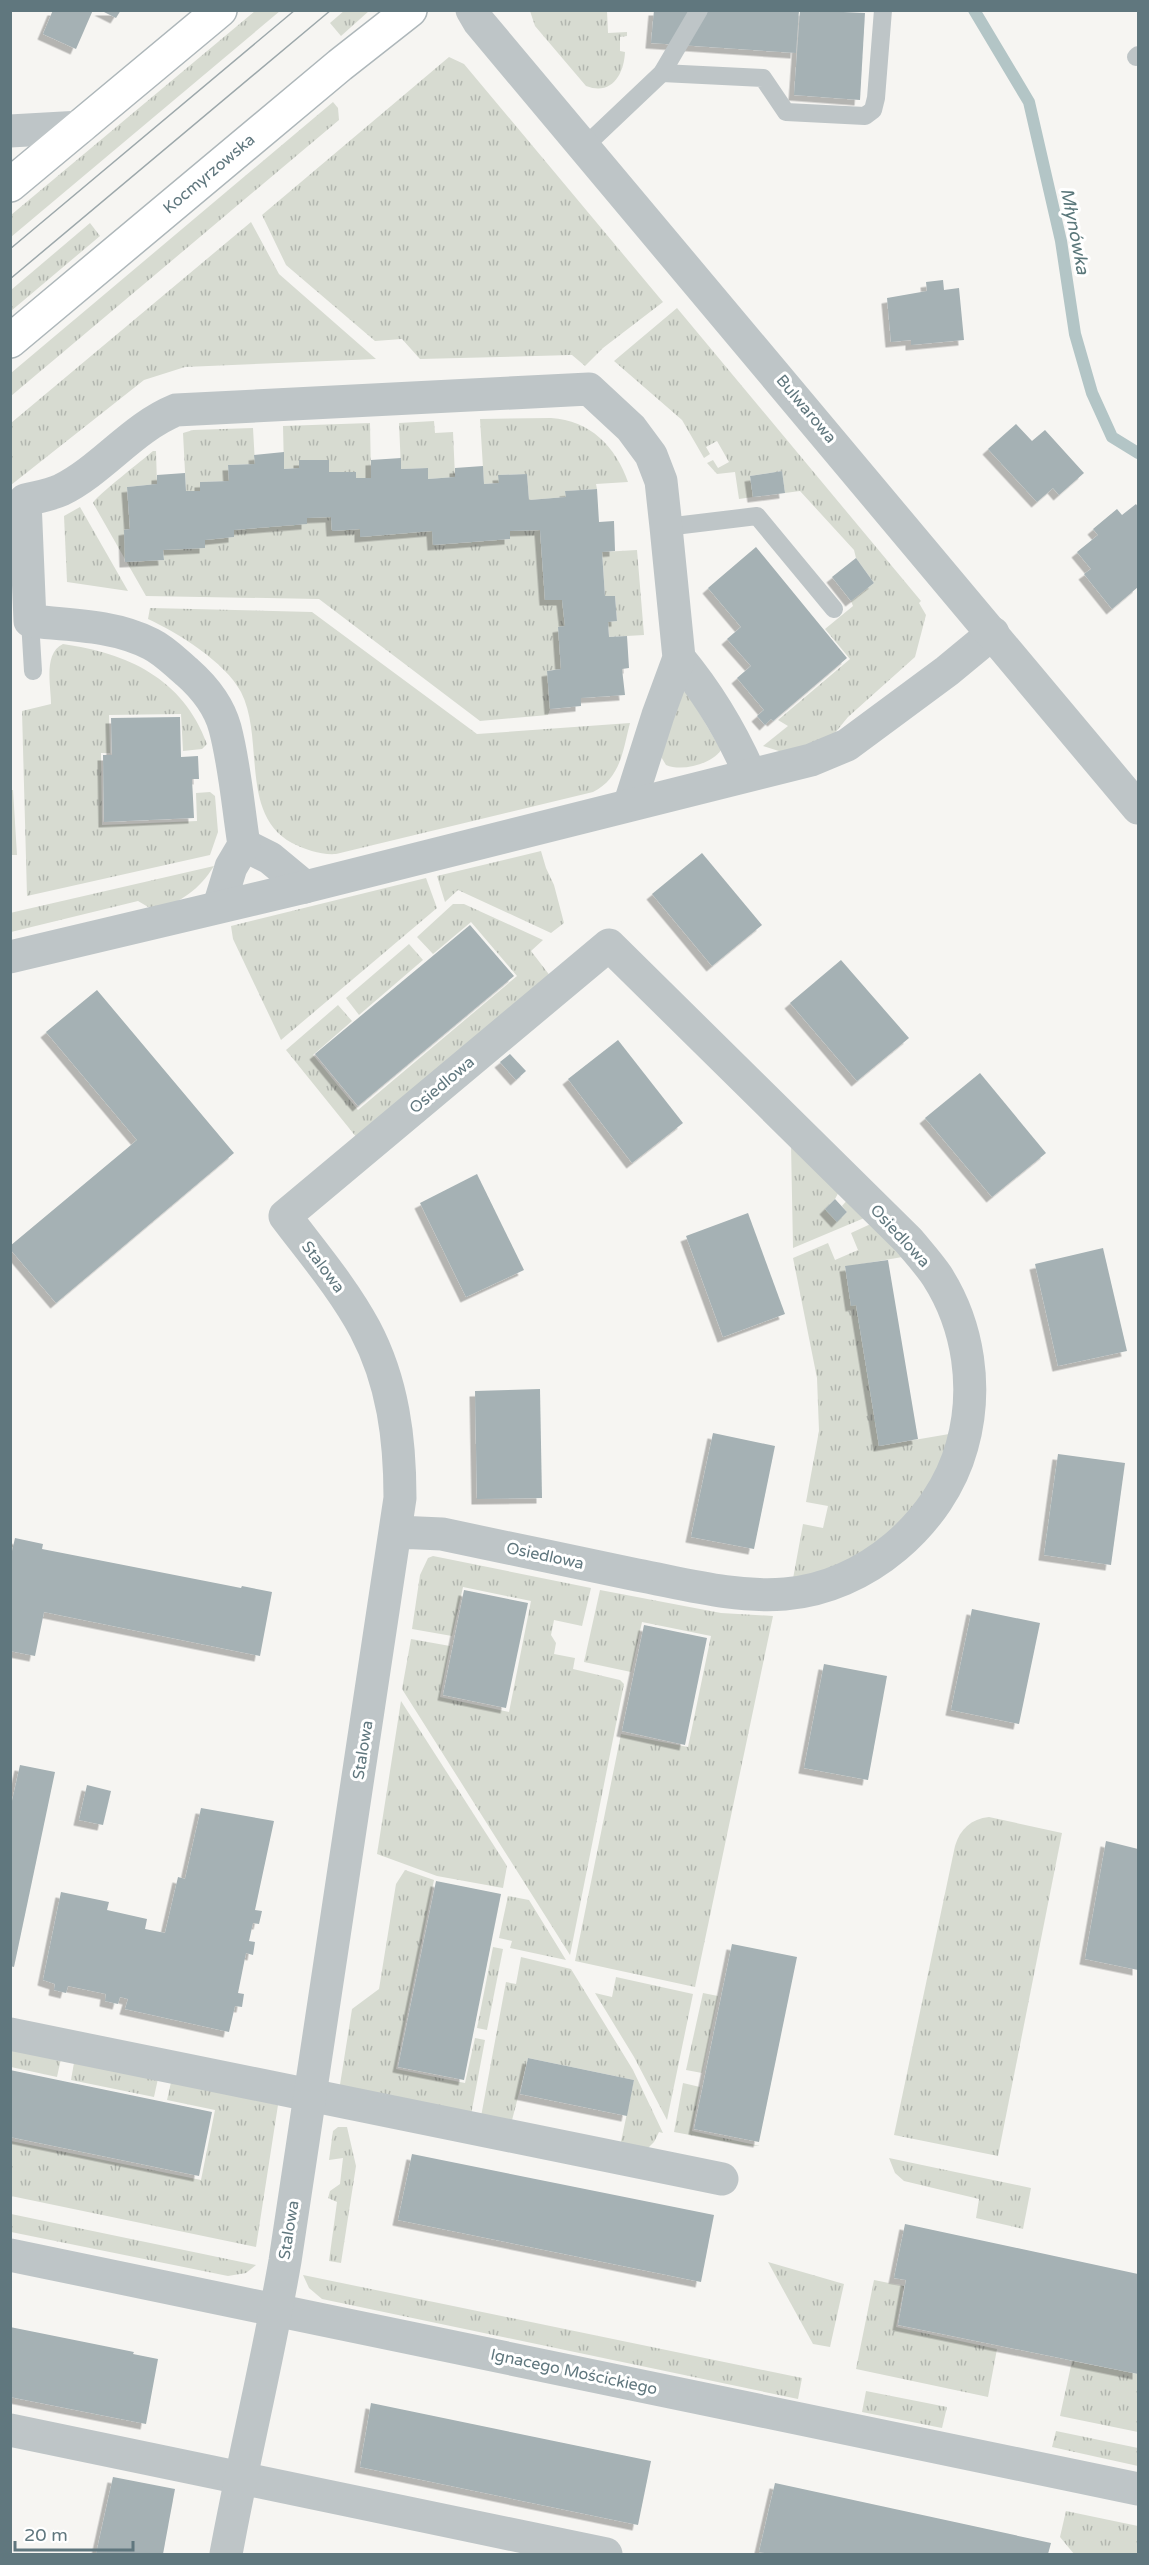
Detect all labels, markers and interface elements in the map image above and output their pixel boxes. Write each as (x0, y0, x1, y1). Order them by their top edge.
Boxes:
street label: Kocmyrzowska (159, 130, 259, 218)
water label: Młynówka (1056, 186, 1094, 277)
street label: Bulwarowa (772, 371, 840, 447)
street label: Osiedlowa (405, 1052, 479, 1118)
street label: Osiedlowa (866, 1200, 934, 1272)
street label: Stalowa (297, 1237, 349, 1297)
street label: Osiedlowa (504, 1538, 586, 1574)
street label: Stalowa (348, 1719, 378, 1781)
street label: Stalowa (274, 2199, 304, 2261)
street label: Ignacego Mościckiego (489, 2345, 659, 2399)
scale bar (15, 2514, 134, 2552)
text: 20 m (24, 2524, 68, 2546)

